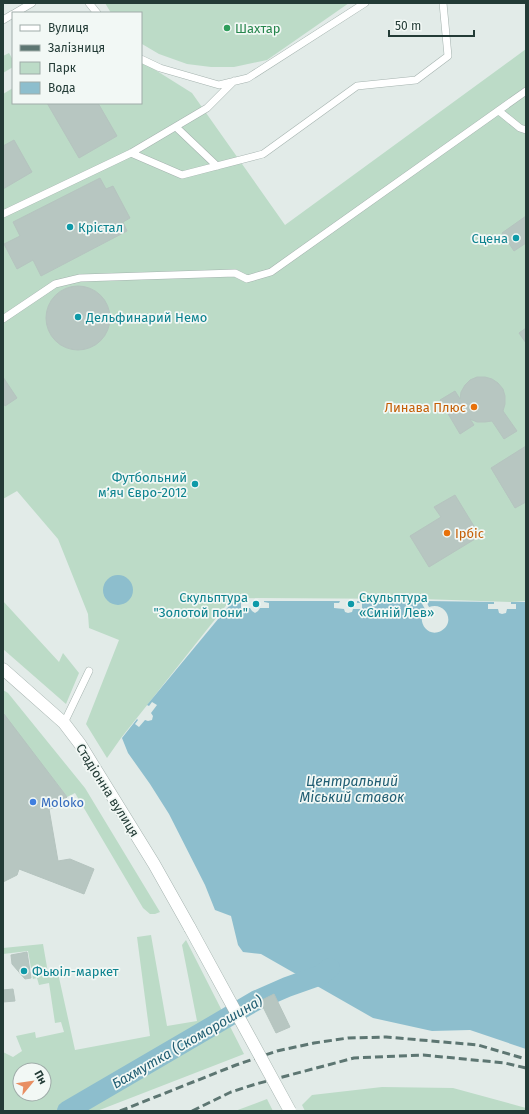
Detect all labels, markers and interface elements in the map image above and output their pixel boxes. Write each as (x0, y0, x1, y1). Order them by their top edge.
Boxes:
legend (12, 12, 142, 104)
scale bar (389, 12, 474, 38)
text: 50 m (395, 19, 421, 33)
text: Вулиця (48, 21, 89, 35)
place label: Шахтар (235, 21, 281, 36)
marker: Шахтар (222, 23, 232, 33)
text: Залізниця (48, 41, 105, 55)
text: Парк (48, 61, 77, 75)
text: Вода (48, 81, 75, 95)
place label: Крістал (78, 220, 123, 235)
marker: Крістал (65, 222, 75, 232)
place label: Сцена (472, 231, 508, 246)
marker: Сцена (511, 233, 521, 243)
place label: Дельфинарий Немо (85, 310, 207, 325)
marker: Дельфинарий Немо (73, 312, 83, 322)
place label: Линава Плюс (384, 400, 466, 415)
marker: Линава Плюс (469, 402, 479, 412)
place label: Футбольний мʼяч Євро-2012 (98, 470, 187, 500)
marker: Футбольний мʼяч Євро-2012 (190, 479, 200, 489)
place label: Ірбіс (455, 526, 484, 541)
marker: Ірбіс (442, 528, 452, 538)
place label: Скульптура "Золотой пони" (153, 590, 248, 620)
place label: Скульптура «Синій Лев» (359, 590, 434, 620)
marker: Скульптура "Золотой пони" (251, 599, 261, 609)
marker: Скульптура «Синій Лев» (346, 599, 356, 609)
street label: Стадіонна вулиця (73, 741, 142, 840)
water label: Центральний Міський ставок (299, 773, 405, 806)
place label: Moloko (41, 795, 84, 810)
marker: Moloko (28, 797, 38, 807)
place label: Фьюіл-маркет (32, 964, 119, 979)
marker: Фьюіл-маркет (19, 966, 29, 976)
water label: Бахмутка (Скоморошина) (109, 992, 266, 1093)
north arrow (12, 1062, 52, 1102)
text: Пн (31, 1068, 49, 1087)

